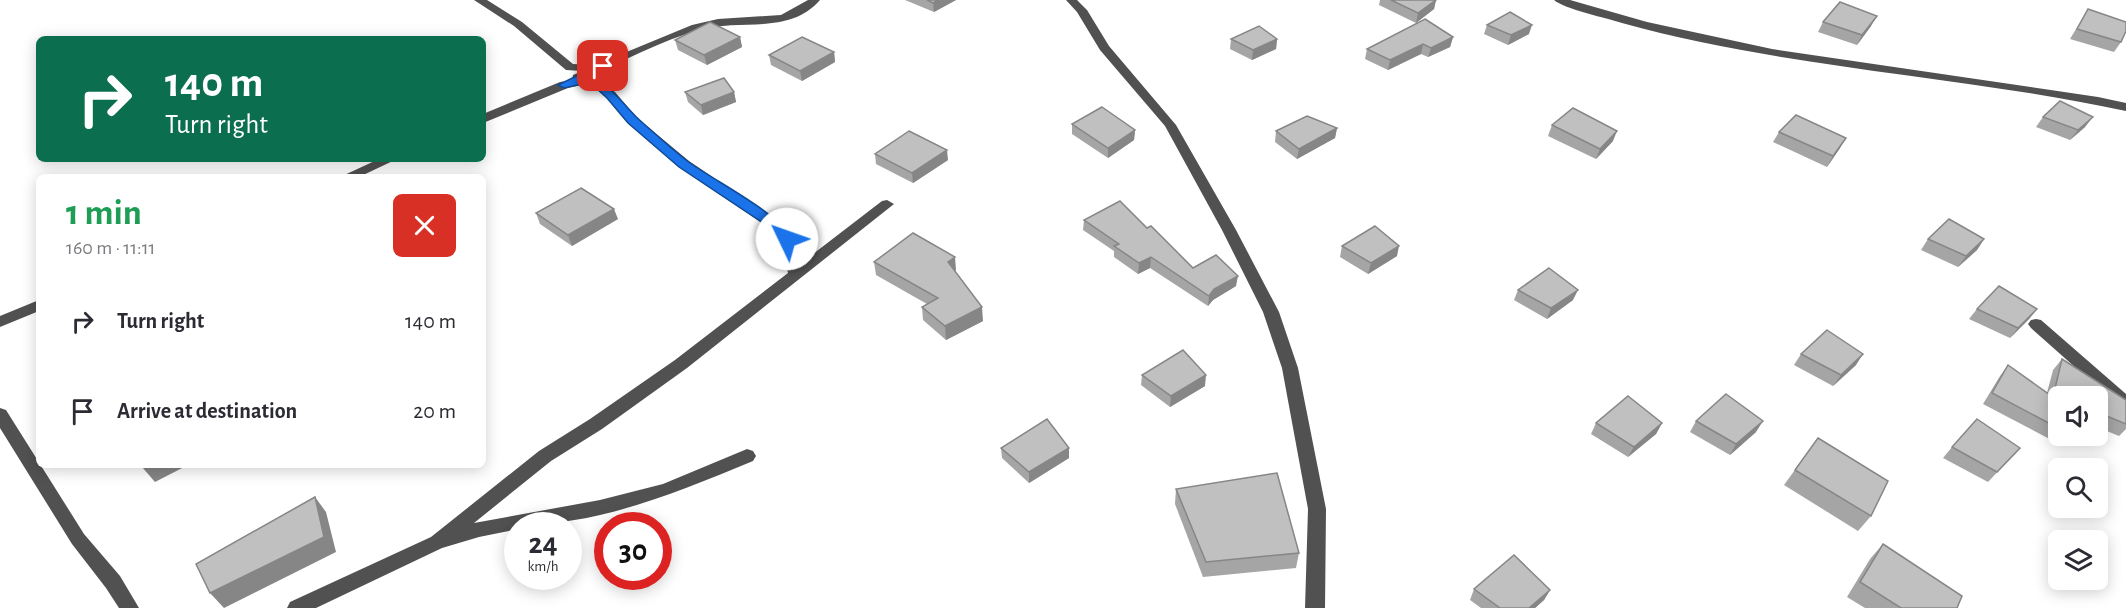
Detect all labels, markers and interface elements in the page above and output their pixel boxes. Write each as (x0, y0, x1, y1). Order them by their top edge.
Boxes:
pin (577, 40, 628, 91)
icon: arrive (586, 49, 619, 82)
icon: right (66, 60, 144, 138)
text: 140 m (165, 62, 263, 104)
text: Turn right (165, 111, 268, 138)
button: close (393, 194, 456, 257)
text: 1 min (66, 195, 142, 231)
position arrow (755, 207, 819, 271)
text: 160 m · 11:11 (66, 238, 155, 258)
icon: right (66, 305, 99, 338)
text: Turn right (117, 310, 204, 332)
text: 140 m (405, 310, 456, 332)
map controls (2048, 386, 2108, 590)
button: sound (2048, 386, 2108, 446)
icon: arrive (66, 395, 99, 428)
text: Arrive at destination (117, 400, 297, 422)
text: 20 m (413, 400, 456, 422)
button: search (2048, 458, 2108, 518)
speed limit sign: 30 (594, 512, 672, 590)
text: 24 (528, 529, 558, 559)
button: layers (2048, 530, 2108, 590)
text: km/h (528, 559, 558, 574)

